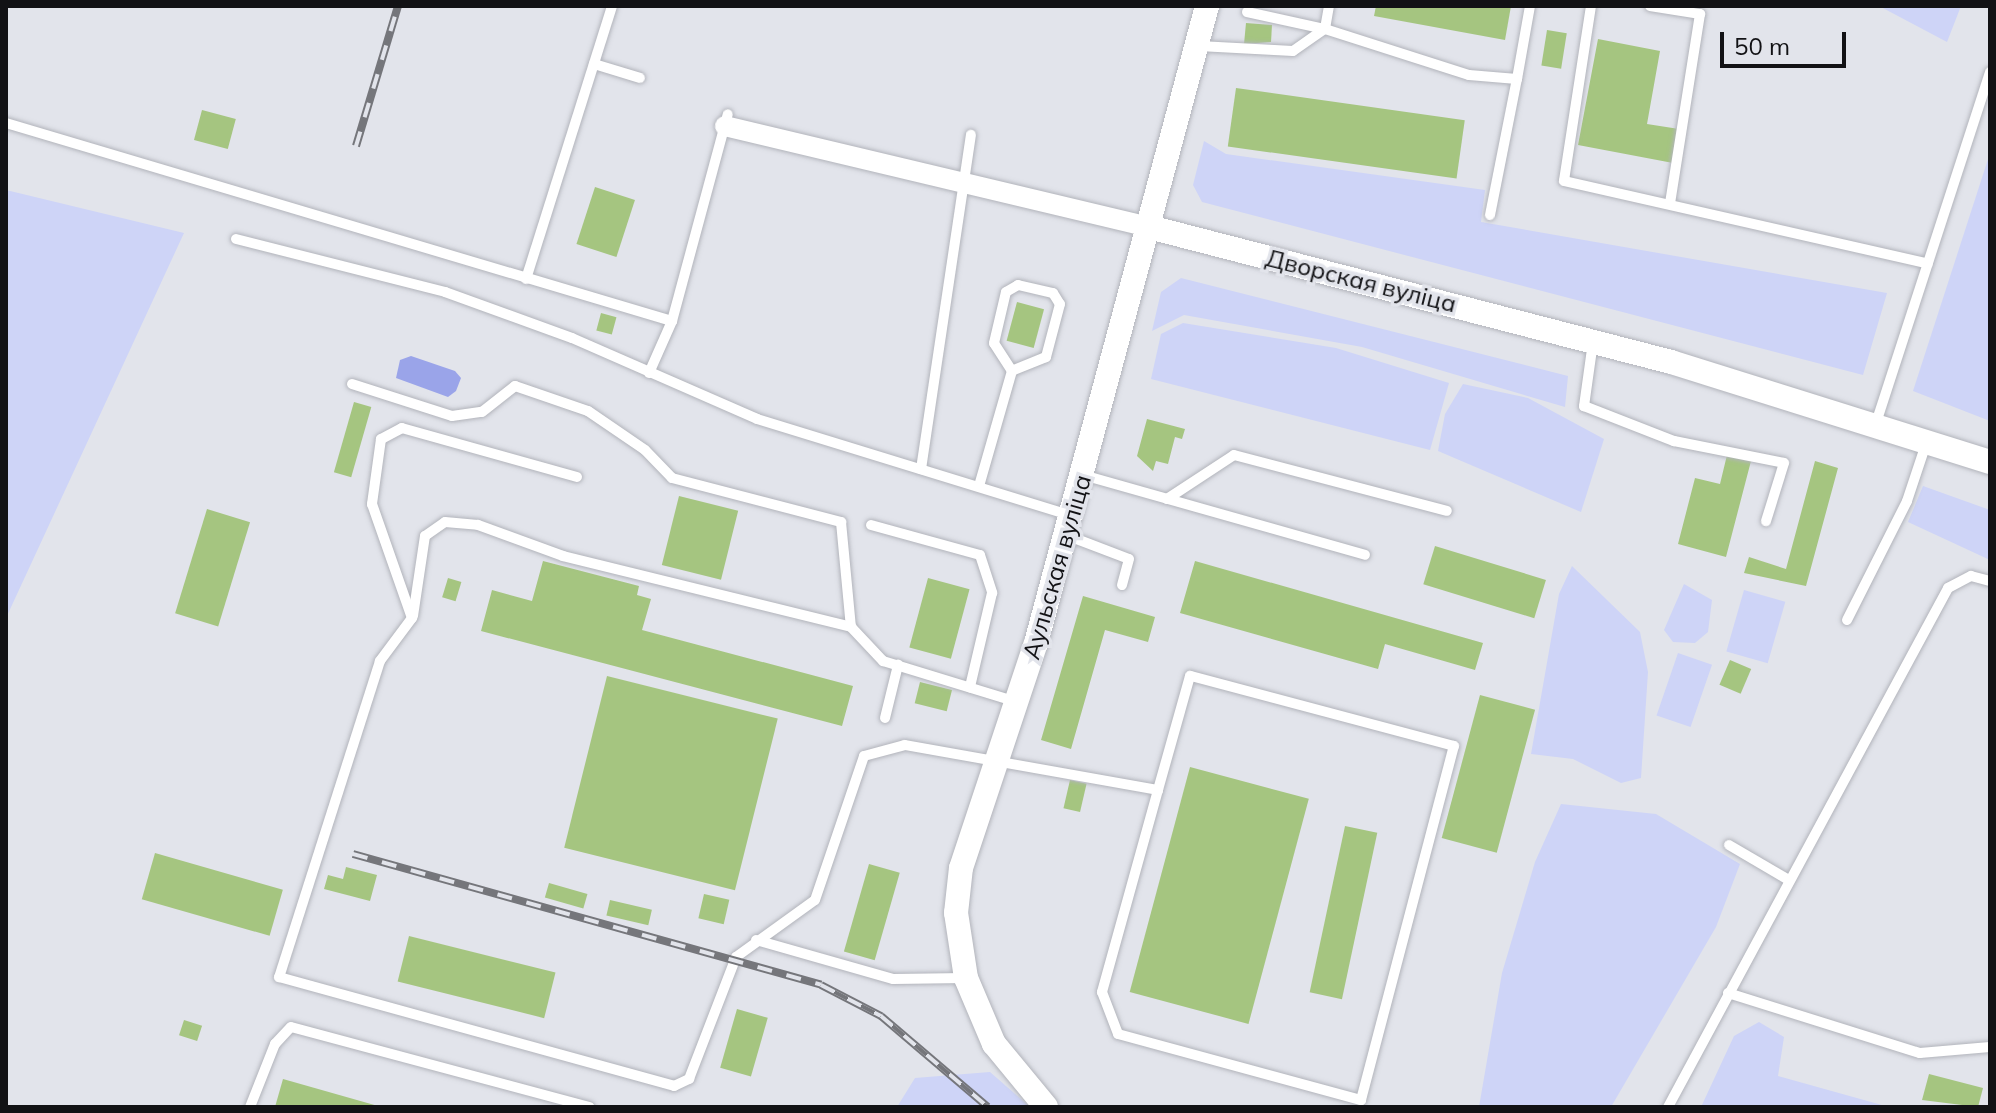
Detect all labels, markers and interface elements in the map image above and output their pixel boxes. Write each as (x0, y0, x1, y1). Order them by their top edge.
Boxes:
scale bar (1724, 16, 1850, 66)
text: 50 m (1734, 31, 1790, 61)
street label: Дворская вуліца (1263, 243, 1459, 319)
street label: Аульская вуліца (1017, 471, 1097, 663)

